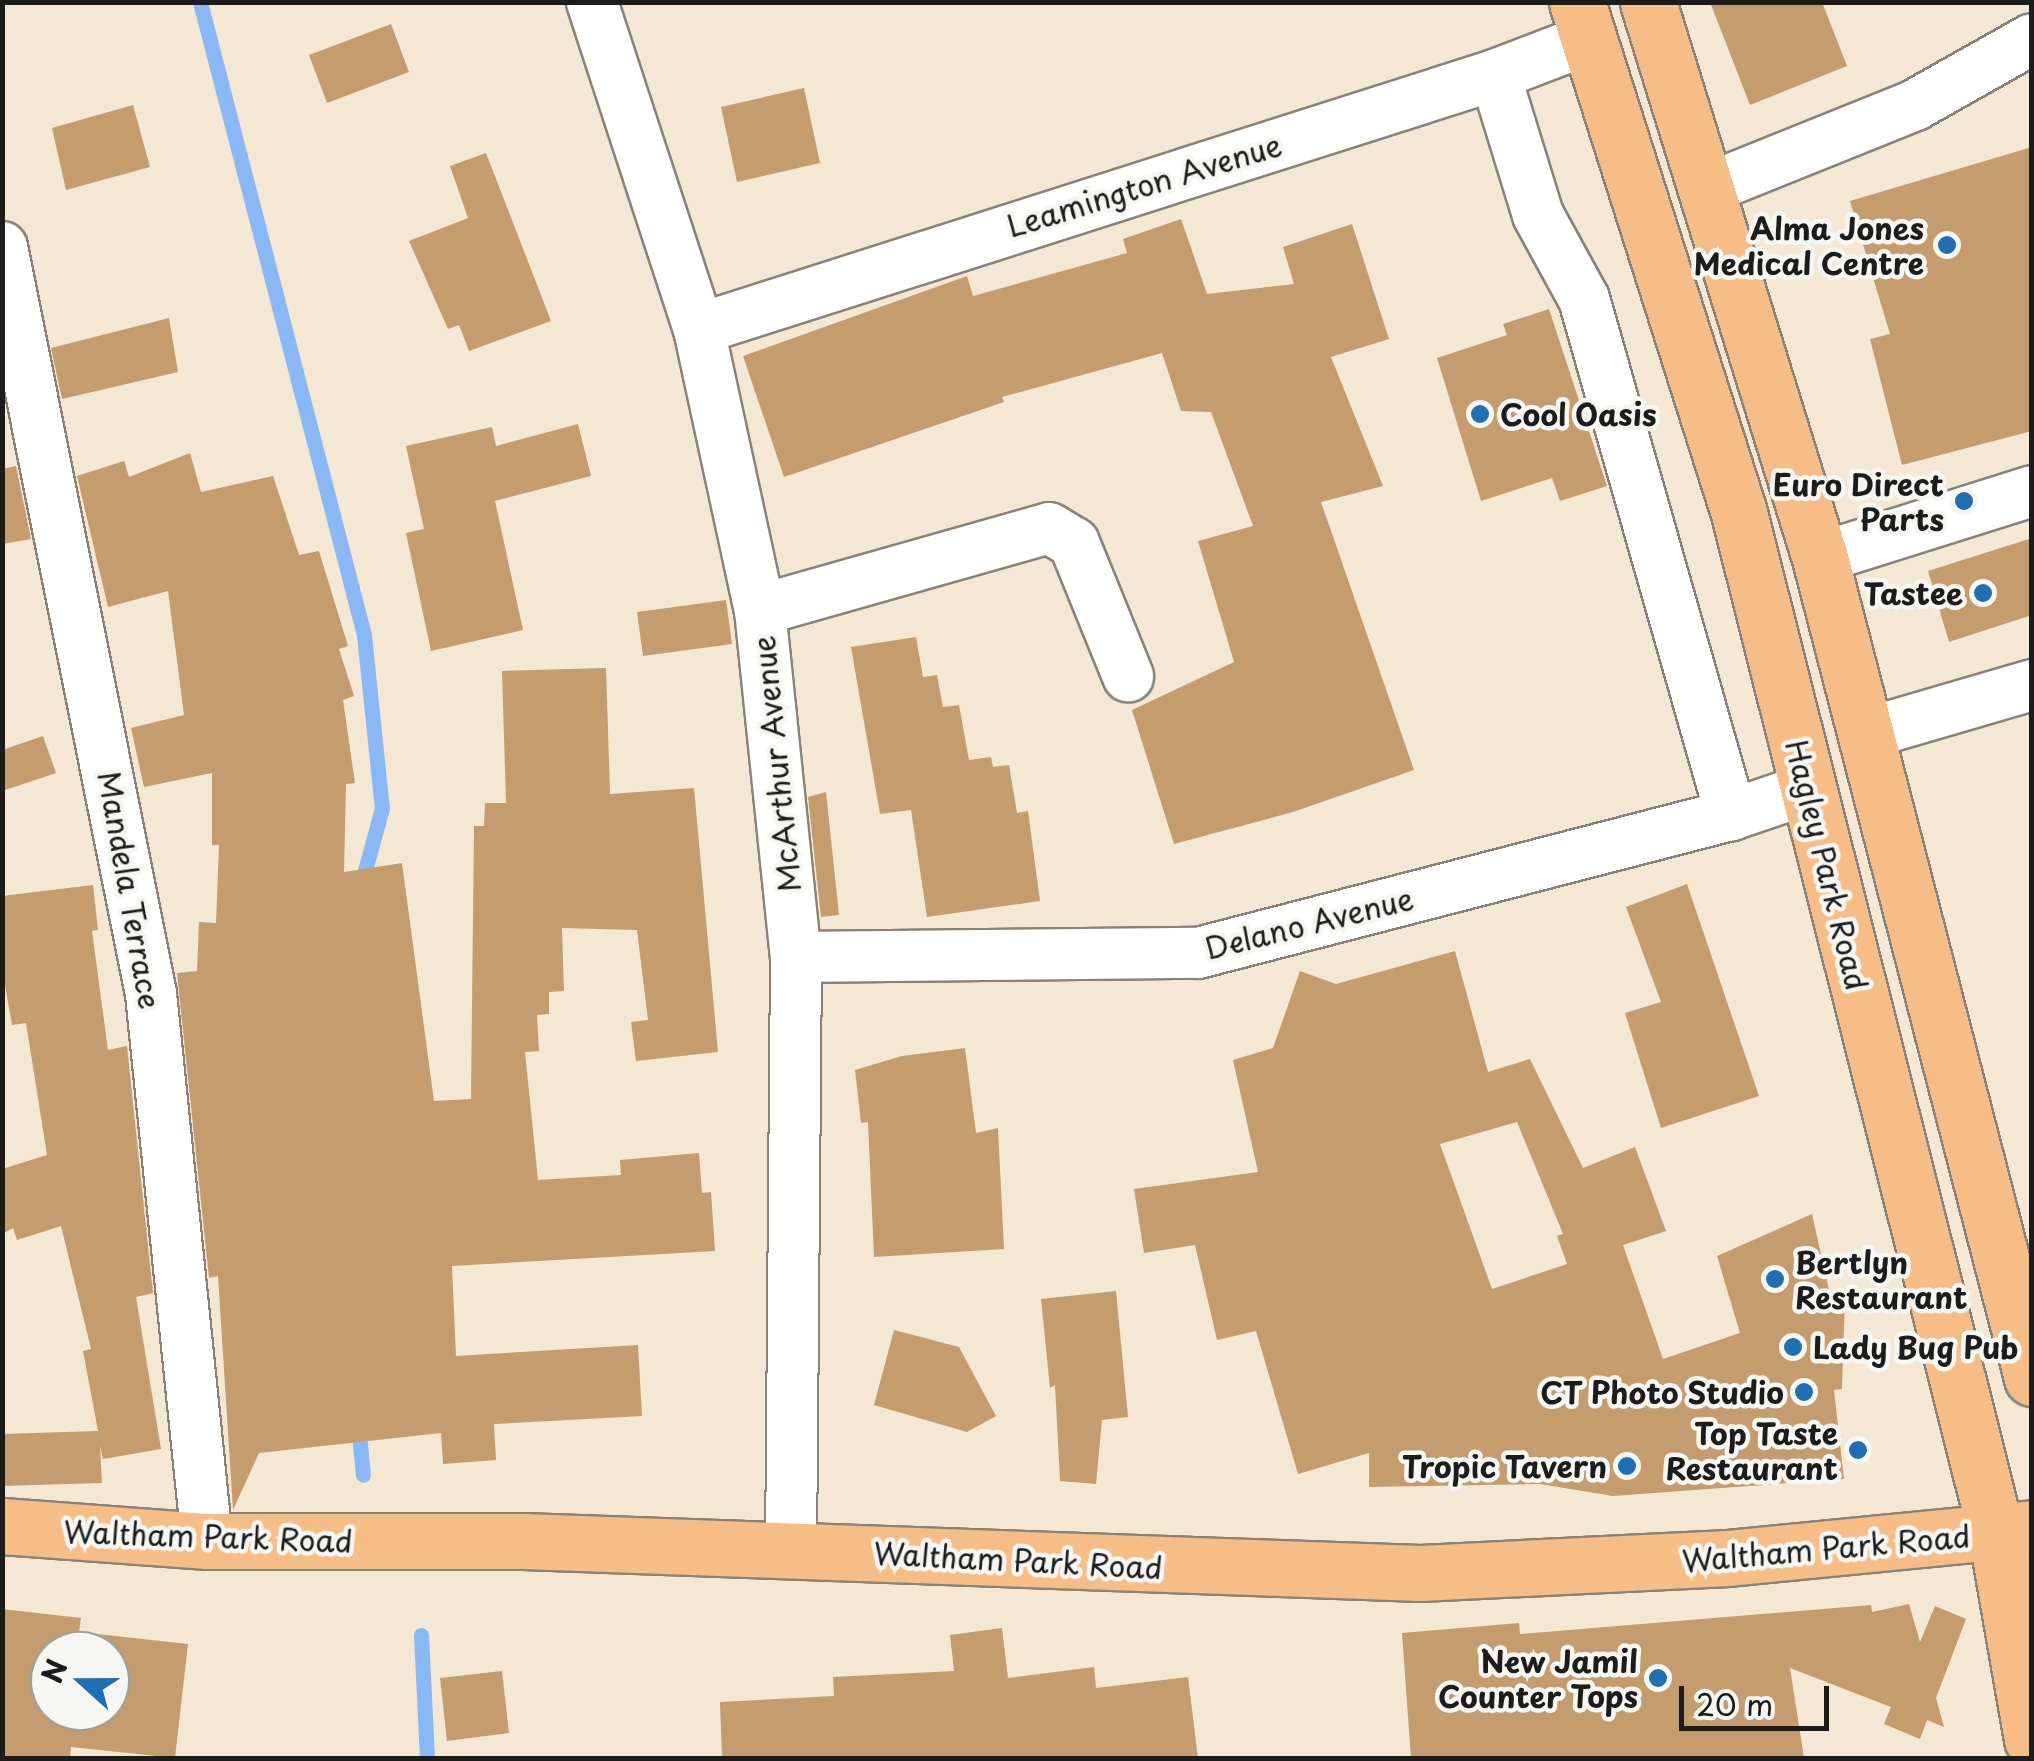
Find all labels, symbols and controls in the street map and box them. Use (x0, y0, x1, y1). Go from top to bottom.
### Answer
street label: Leamington Avenue (1004, 127, 1284, 243)
place label: Alma Jones Medical Centre (1694, 210, 1924, 280)
marker: Alma Jones Medical Centre (1934, 232, 1960, 258)
place label: Cool Oasis (1500, 396, 1659, 432)
marker: Cool Oasis (1469, 403, 1491, 425)
place label: Euro Direct Parts (1771, 466, 1944, 536)
marker: Euro Direct Parts (1953, 490, 1975, 512)
place label: Tastee (1864, 575, 1963, 611)
marker: Tastee (1972, 582, 1994, 604)
street label: McArthur Avenue (745, 634, 807, 894)
street label: Hagley Park Road (1778, 734, 1876, 996)
street label: Mandela Terrace (91, 768, 169, 1012)
street label: Delano Avenue (1202, 880, 1416, 966)
place label: Bertlyn Restaurant (1795, 1244, 1967, 1314)
marker: Bertlyn Restaurant (1764, 1268, 1786, 1290)
place label: Lady Bug Pub (1813, 1329, 2017, 1365)
marker: Lady Bug Pub (1782, 1336, 1804, 1358)
place label: CT Photo Studio (1538, 1374, 1784, 1410)
marker: CT Photo Studio (1793, 1381, 1815, 1403)
place label: Top Taste Restaurant (1666, 1415, 1838, 1486)
marker: Top Taste Restaurant (1847, 1439, 1869, 1461)
place label: Tropic Tavern (1401, 1448, 1607, 1484)
marker: Tropic Tavern (1616, 1455, 1638, 1477)
street label: Waltham Park Road (63, 1513, 353, 1559)
street label: Waltham Park Road (1680, 1517, 1972, 1579)
street label: Waltham Park Road (873, 1534, 1163, 1586)
north arrow (30, 1631, 130, 1731)
place label: New Jamil Counter Tops (1438, 1643, 1638, 1714)
text: N (29, 1653, 77, 1689)
scale bar (1684, 1666, 1834, 1728)
marker: New Jamil Counter Tops (1647, 1667, 1669, 1689)
text: 20 m (1696, 1681, 1773, 1726)

